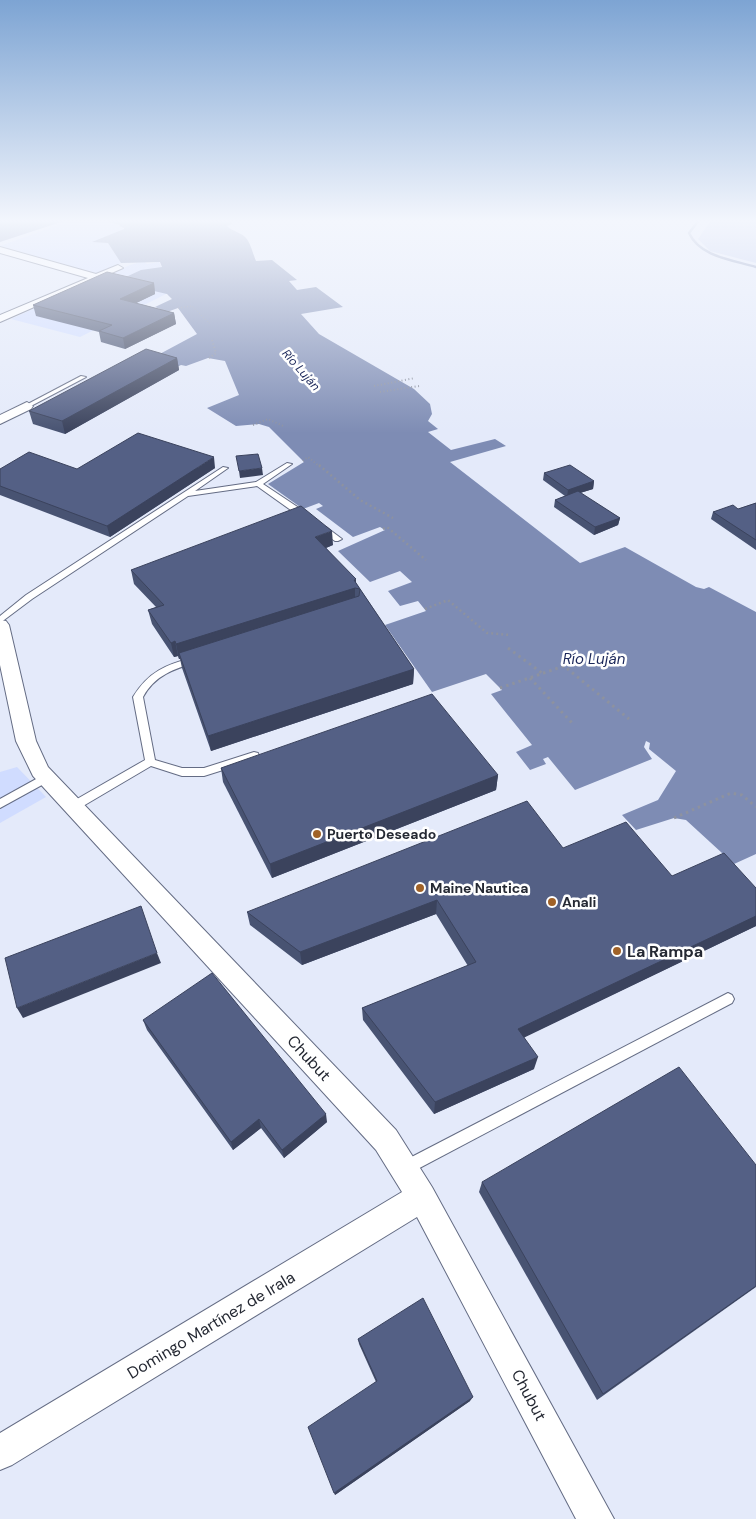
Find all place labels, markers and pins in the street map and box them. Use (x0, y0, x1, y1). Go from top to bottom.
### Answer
place label: Puerto Deseado (327, 825, 436, 843)
marker: Puerto Deseado (311, 828, 323, 840)
place label: Maine Nautica (430, 879, 528, 897)
marker: Maine Nautica (414, 882, 426, 894)
place label: Anali (562, 893, 597, 911)
marker: Anali (546, 896, 558, 908)
place label: La Rampa (627, 941, 703, 962)
marker: La Rampa (611, 945, 623, 957)

